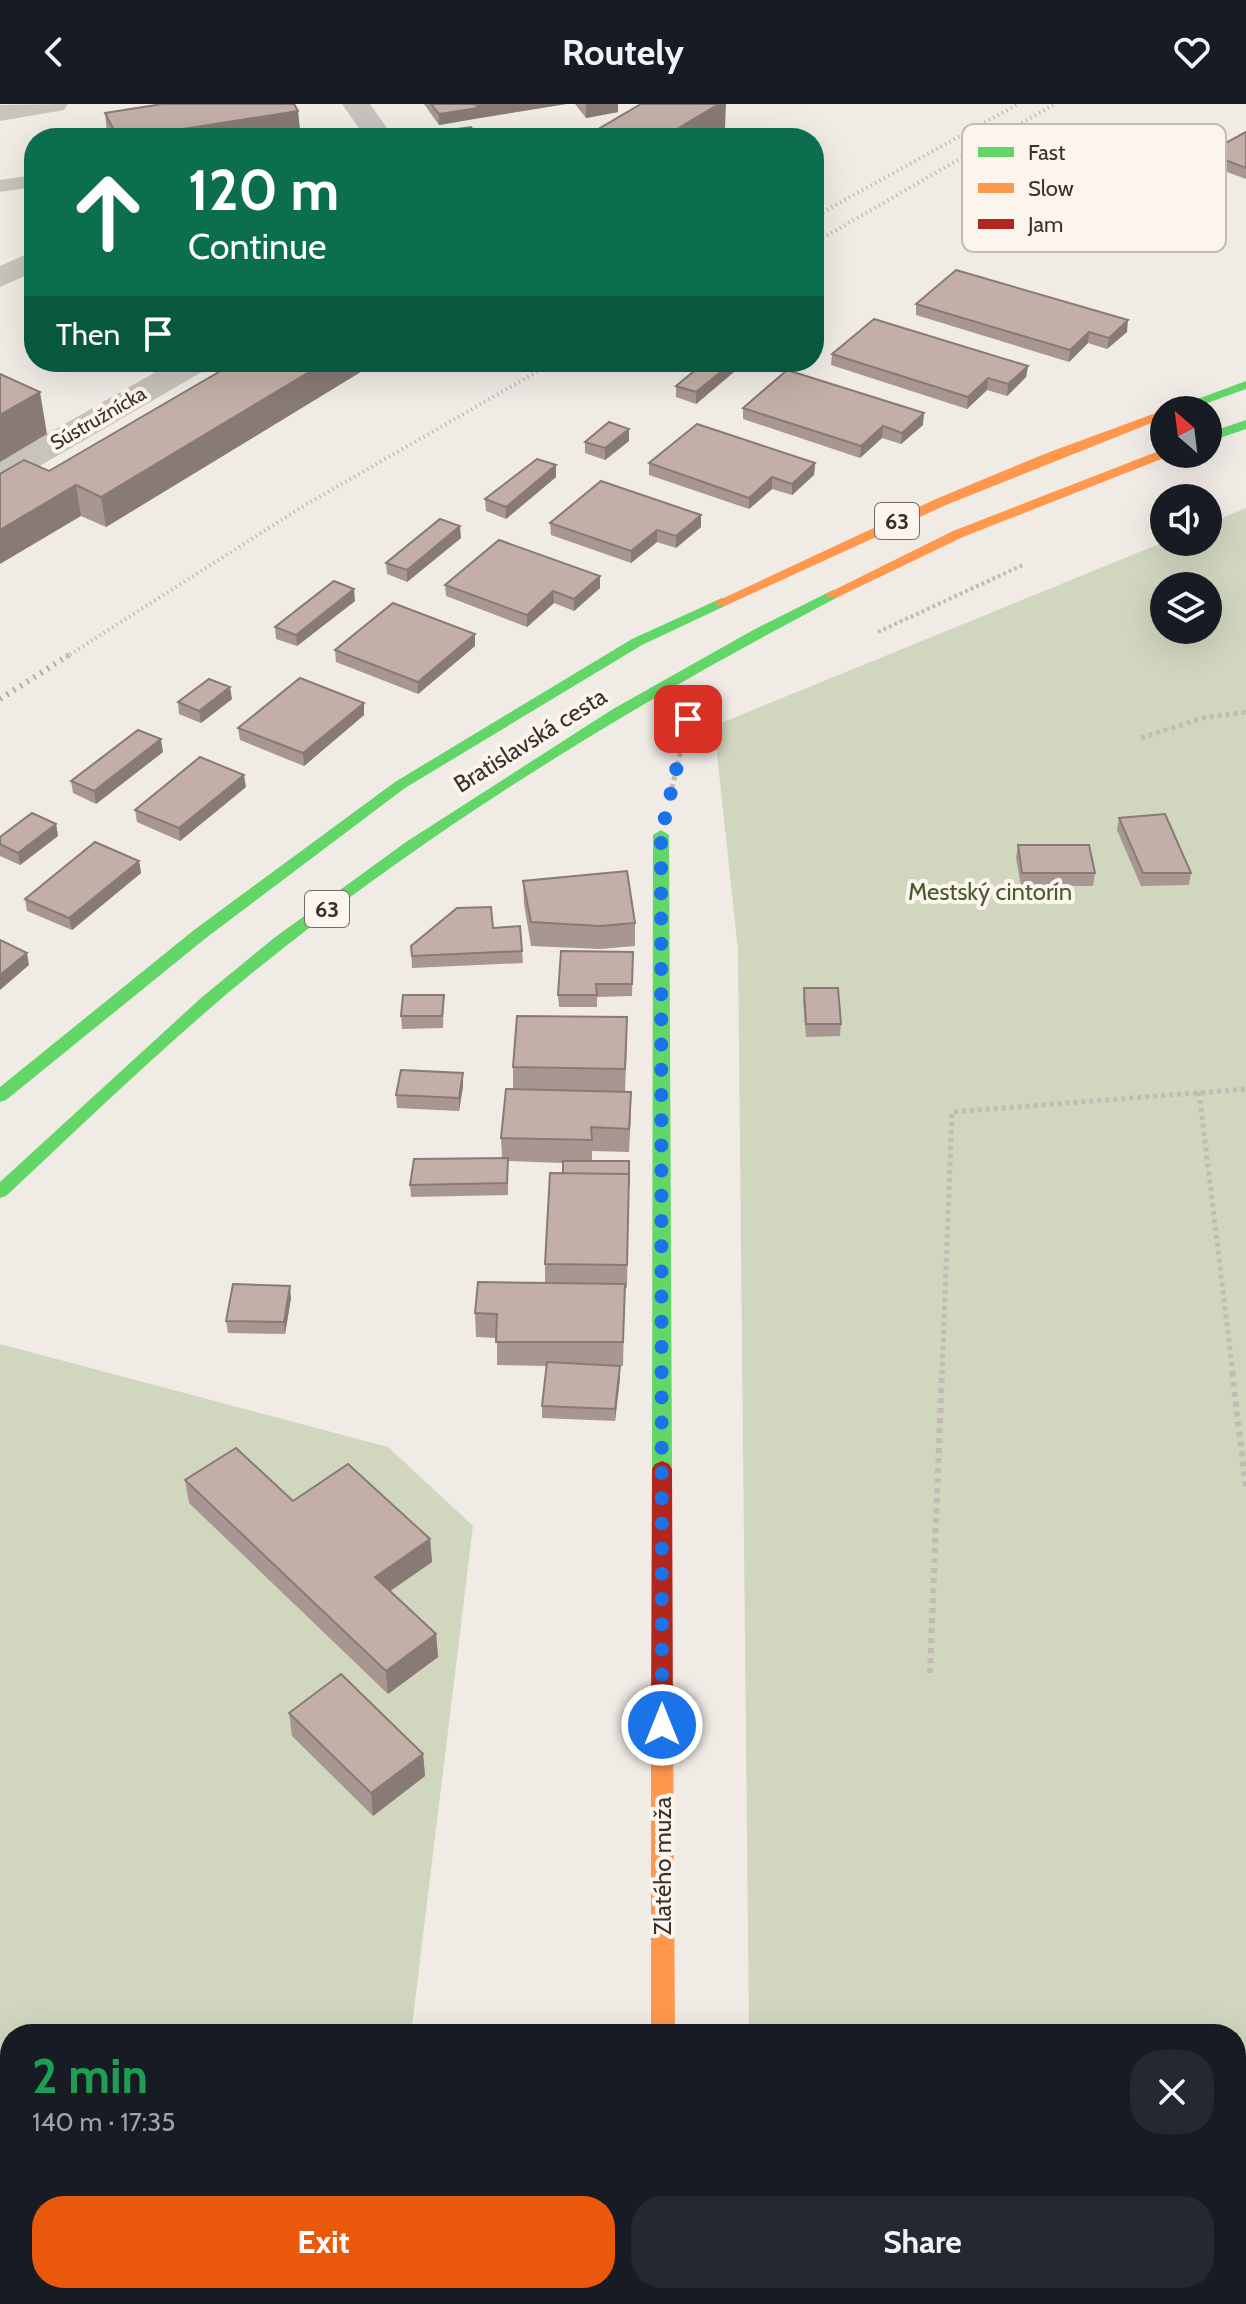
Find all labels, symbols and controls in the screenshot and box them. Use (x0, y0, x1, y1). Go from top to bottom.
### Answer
icon: back (32, 30, 76, 74)
text: Routely (562, 30, 684, 74)
icon: heart (1170, 30, 1214, 74)
legend (962, 124, 1226, 252)
text: Fast (1028, 139, 1066, 166)
text: 120 m (188, 156, 339, 224)
icon: ahead (56, 160, 160, 264)
text: Slow (1028, 175, 1074, 202)
text: Jam (1027, 211, 1063, 238)
text: Continue (188, 224, 327, 268)
icon: arrive (136, 312, 180, 356)
text: Then (56, 316, 120, 353)
street label: Sústružnícka (46, 381, 150, 455)
north arrow (1150, 396, 1222, 468)
map controls (1150, 396, 1222, 644)
button: sound (1150, 484, 1222, 556)
road number: 63 (875, 503, 919, 539)
button: layers (1150, 572, 1222, 644)
street label: Bratislavská cesta (448, 681, 612, 799)
pin (654, 685, 722, 753)
icon: arrive (666, 697, 710, 741)
park label: Mestský cintorín (908, 877, 1072, 906)
road number: 63 (305, 891, 349, 927)
position arrow (620, 1683, 704, 1767)
street label: Zlatého muža (648, 1796, 677, 1935)
text: 2 min (32, 2047, 148, 2105)
button: close (1130, 2050, 1214, 2134)
text: 140 m · 17:35 (32, 2106, 175, 2138)
button: Exit (32, 2196, 615, 2288)
button: Share (631, 2196, 1214, 2288)

